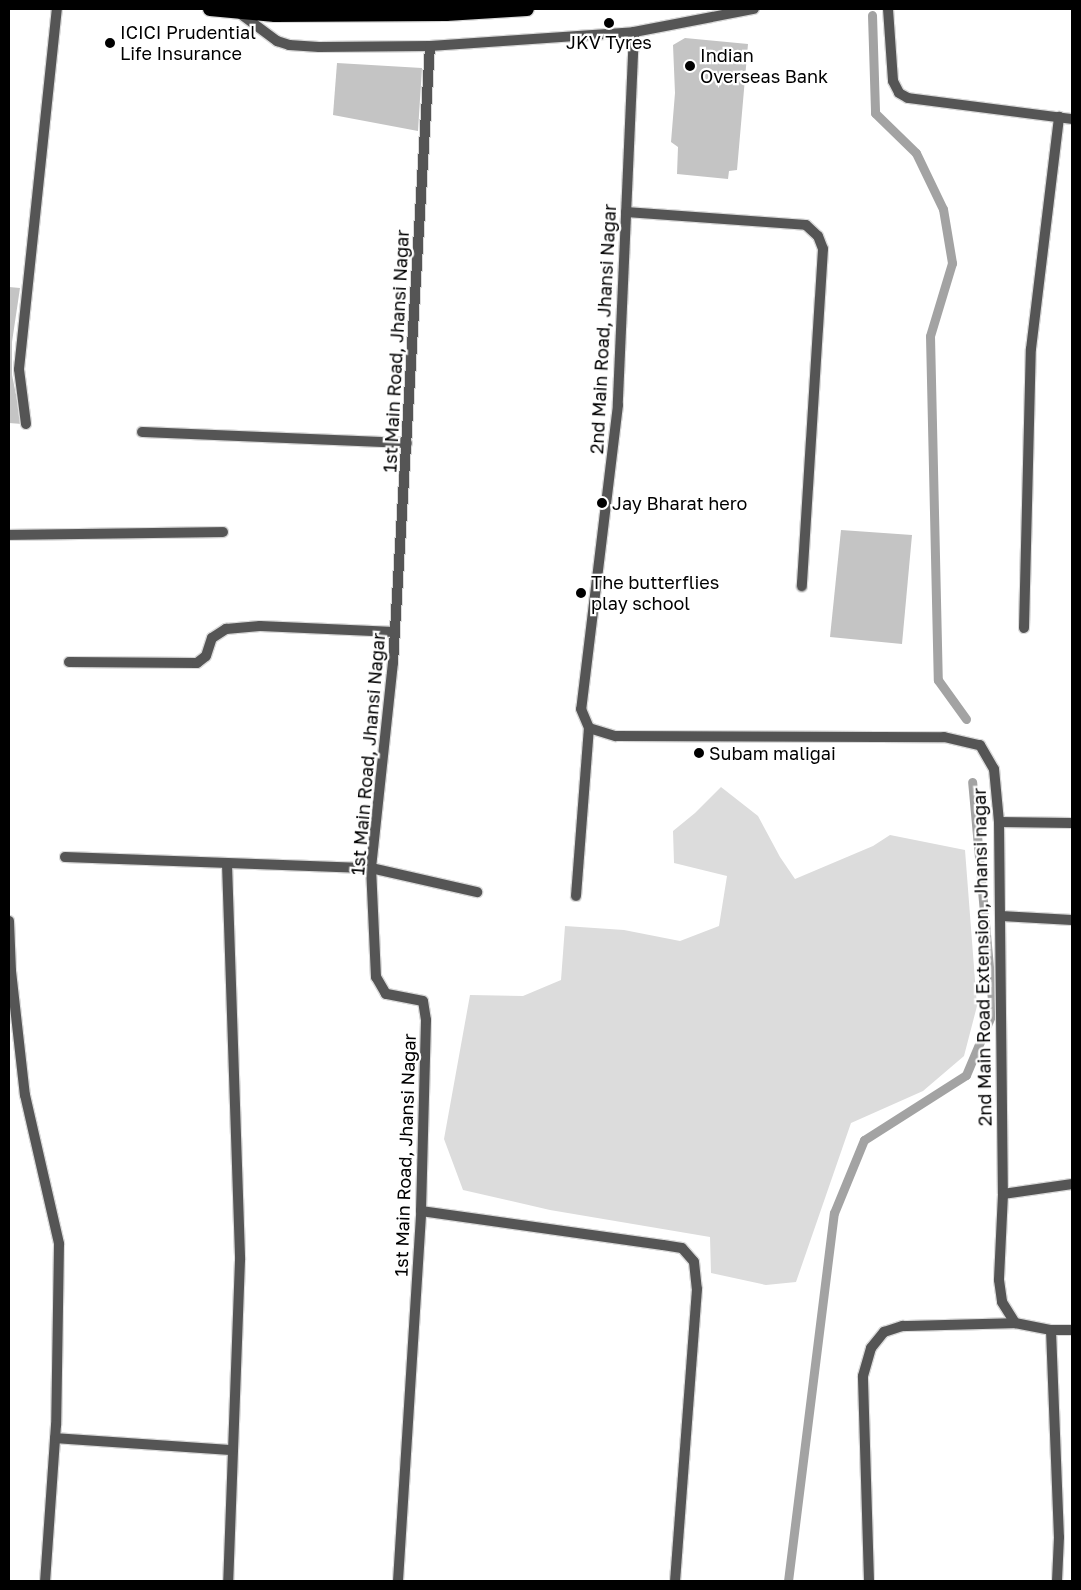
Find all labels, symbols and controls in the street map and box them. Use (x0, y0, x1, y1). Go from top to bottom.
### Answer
marker: JKV Tyres (603, 17, 615, 29)
place label: ICICI Prudential Life Insurance (120, 22, 256, 64)
place label: JKV Tyres (566, 31, 652, 53)
marker: ICICI Prudential Life Insurance (104, 37, 116, 49)
place label: Indian Overseas Bank (700, 45, 828, 88)
marker: Indian Overseas Bank (684, 60, 696, 72)
street label: 2nd Main Road, Jhansi Nagar (586, 203, 620, 455)
street label: 1st Main Road, Jhansi Nagar (379, 229, 413, 473)
place label: Jay Bharat hero (612, 492, 747, 514)
marker: Jay Bharat hero (596, 497, 608, 509)
place label: The butterflies play school (591, 572, 719, 614)
marker: The butterflies play school (575, 587, 587, 599)
street label: 1st Main Road, Jhansi Nagar (347, 632, 389, 876)
place label: Subam maligai (709, 742, 836, 764)
marker: Subam maligai (693, 747, 705, 759)
street label: 2nd Main Road Extension, Jhansi nagar (968, 788, 996, 1126)
street label: 1st Main Road, Jhansi Nagar (390, 1033, 420, 1277)

